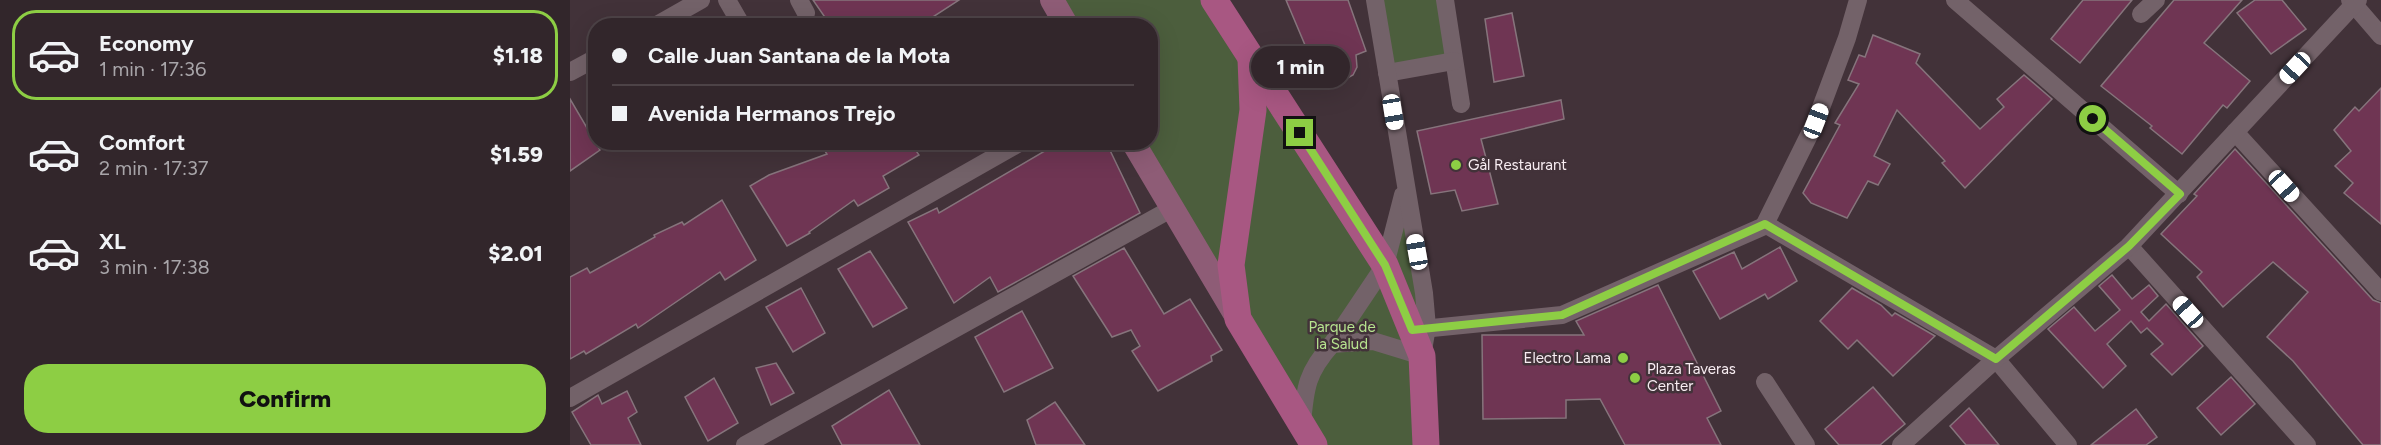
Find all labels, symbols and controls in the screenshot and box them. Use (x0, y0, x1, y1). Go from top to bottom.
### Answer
icon: car (27, 28, 81, 82)
text: Economy (99, 30, 194, 57)
text: $1.18 (493, 42, 543, 69)
text: Calle Juan Santana de la Mota (648, 42, 950, 69)
callout: 1 min (1250, 46, 1350, 88)
car (2276, 49, 2314, 87)
text: 1 min (1277, 55, 1324, 79)
text: 1 min · 17:36 (99, 57, 206, 81)
car (1381, 93, 1405, 131)
text: Avenida Hermanos Trejo (648, 100, 896, 127)
car (1801, 101, 1831, 141)
route start (2079, 105, 2106, 132)
route end (1286, 119, 1313, 146)
icon: car (27, 127, 81, 181)
text: Comfort (99, 129, 185, 156)
text: $1.59 (490, 141, 543, 168)
text: 2 min · 17:37 (99, 156, 209, 180)
place label: Gål Restaurant (1468, 156, 1567, 174)
marker: Gål Restaurant (1449, 158, 1463, 172)
car (2265, 167, 2303, 205)
icon: car (27, 226, 81, 280)
text: XL (99, 228, 126, 255)
car (1405, 233, 1429, 271)
text: $2.01 (488, 240, 543, 267)
text: 3 min · 17:38 (99, 255, 210, 279)
car (2169, 293, 2207, 331)
park label: Parque de la Salud (1308, 318, 1376, 353)
place label: Electro Lama (1524, 349, 1611, 367)
marker: Electro Lama (1616, 351, 1630, 365)
place label: Plaza Taveras Center (1647, 360, 1736, 395)
button: Confirm (24, 364, 546, 433)
marker: Plaza Taveras Center (1628, 371, 1642, 385)

